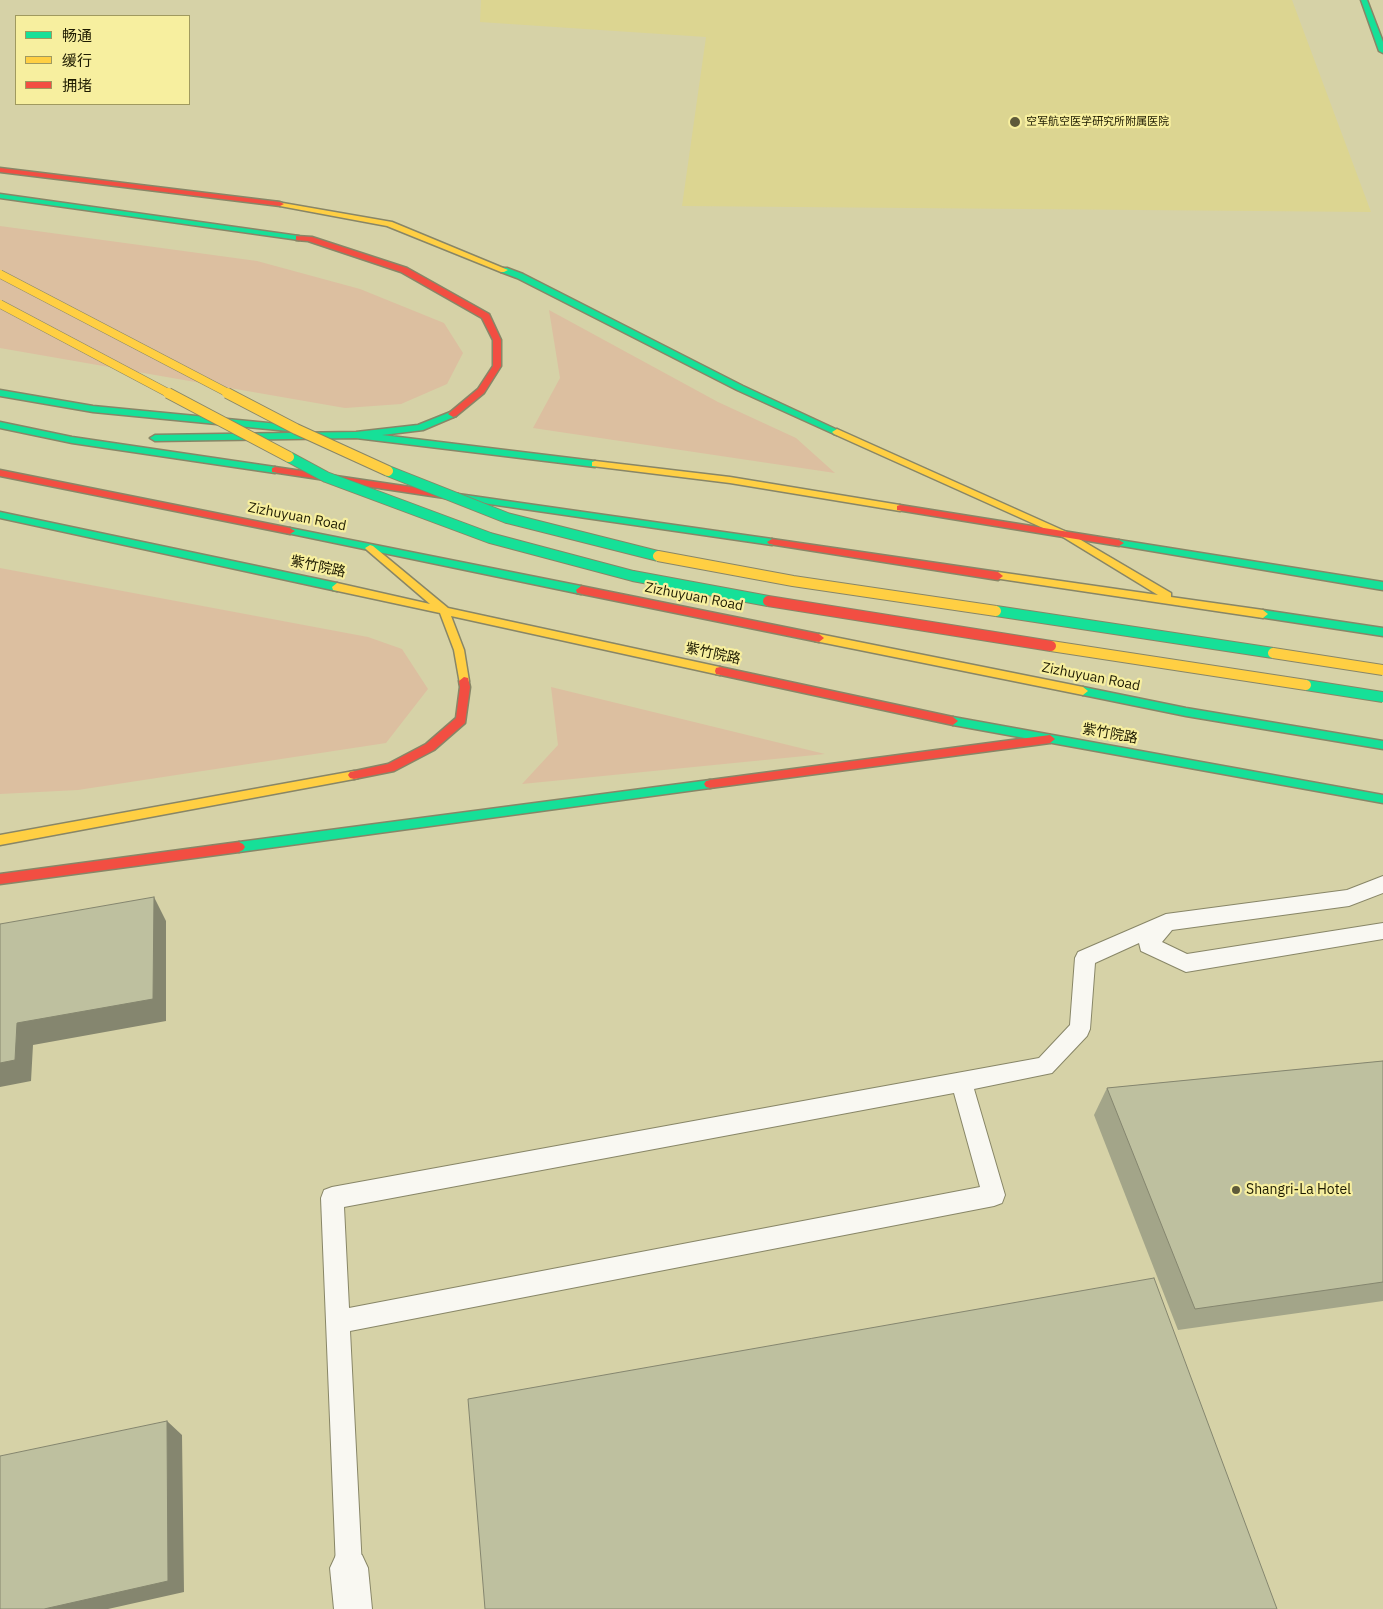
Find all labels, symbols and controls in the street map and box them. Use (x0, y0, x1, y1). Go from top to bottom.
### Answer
legend (15, 15, 190, 105)
text: 畅通 (62, 26, 92, 45)
text: 缓行 (62, 51, 92, 70)
text: 拥堵 (62, 76, 92, 95)
marker: 空军航空医学研究所附属医院 (1008, 115, 1022, 129)
place label: 空军航空医学研究所附属医院 (1026, 115, 1169, 129)
street label: Zizhuyuan Road (246, 499, 348, 535)
street label: 紫竹院路 (289, 553, 347, 581)
street label: Zizhuyuan Road (643, 579, 745, 615)
street label: 紫竹院路 (684, 640, 742, 668)
street label: Zizhuyuan Road (1040, 659, 1142, 695)
street label: 紫竹院路 (1081, 721, 1139, 747)
place label: Shangri-La Hotel (1246, 1182, 1351, 1198)
marker: Shangri-La Hotel (1230, 1184, 1242, 1196)

